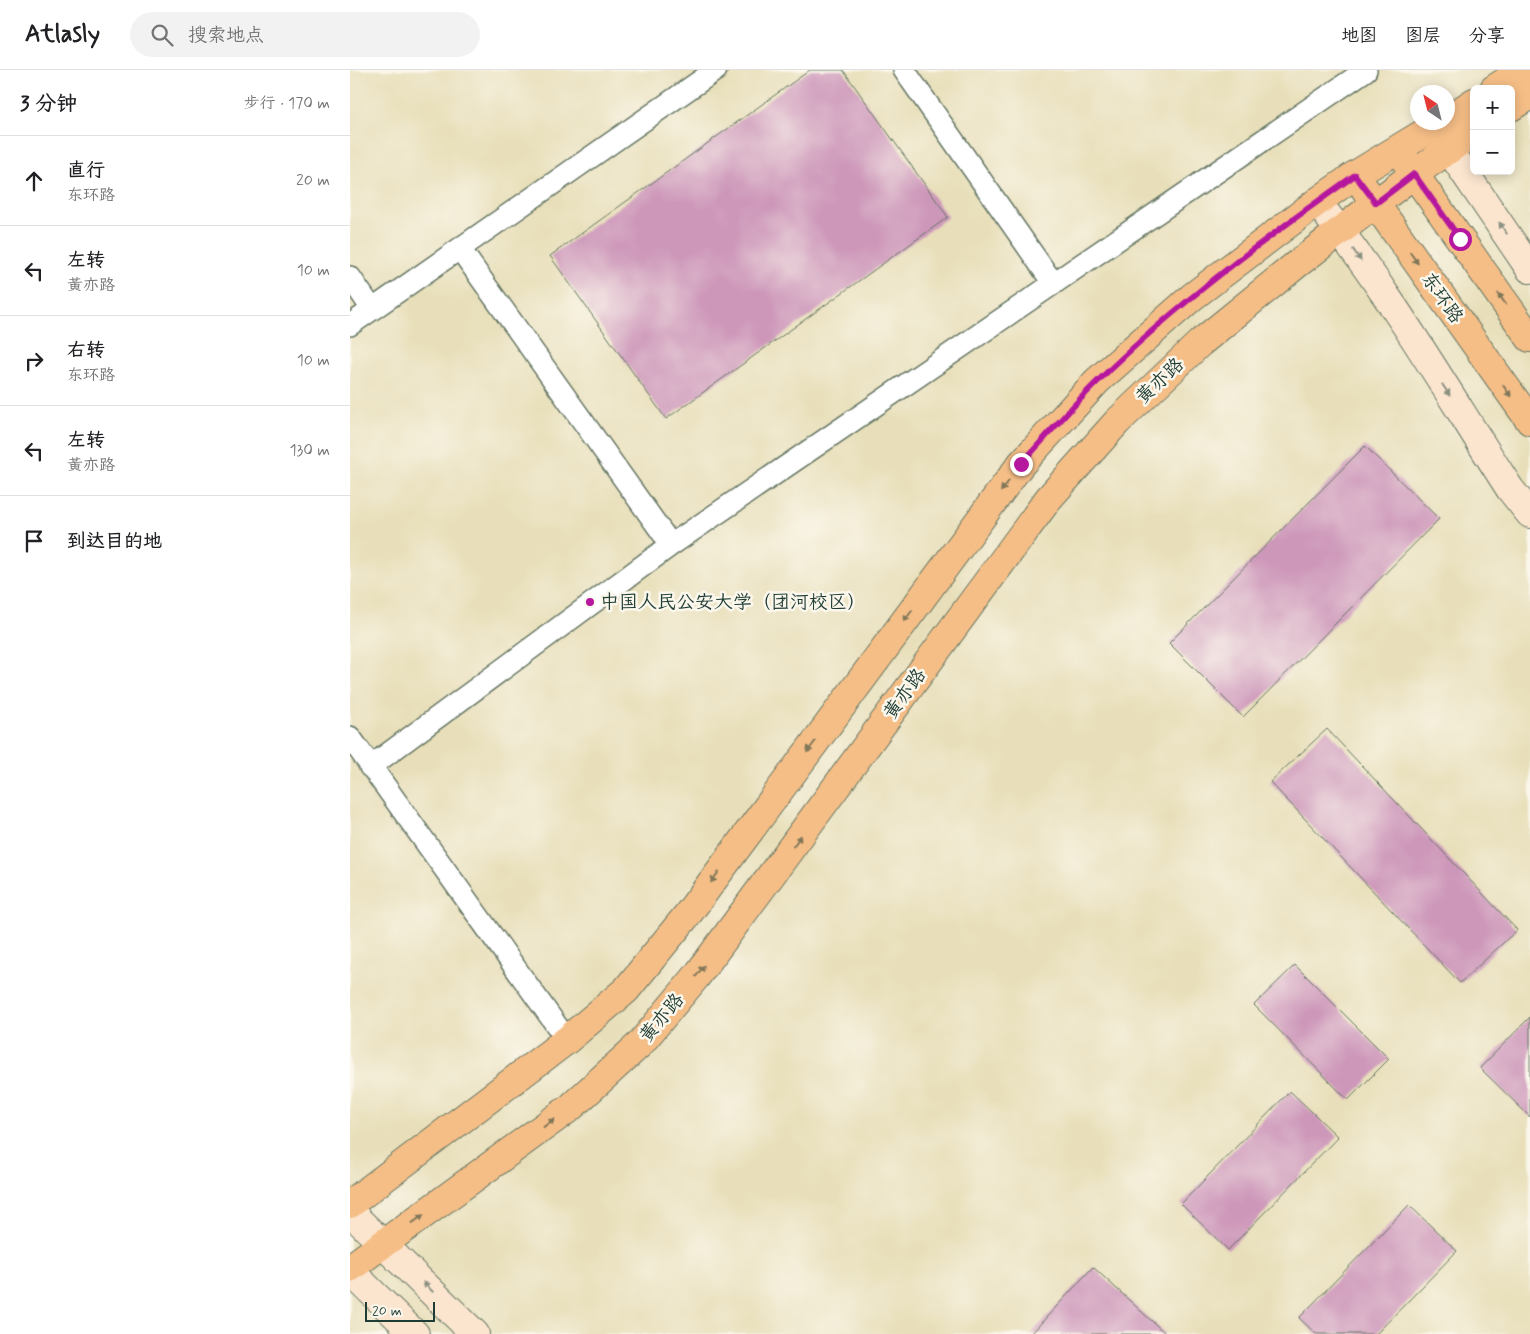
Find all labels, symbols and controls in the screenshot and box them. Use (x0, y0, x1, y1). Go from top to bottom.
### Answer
search box (130, 12, 480, 57)
text: Atlasly (25, 19, 100, 50)
icon: search (148, 21, 176, 49)
text: 搜索地点 (188, 23, 264, 48)
text: 地图 (1341, 24, 1377, 48)
text: 图层 (1405, 24, 1441, 48)
text: 分享 (1469, 24, 1505, 48)
north arrow (1410, 85, 1455, 130)
map controls (1470, 85, 1515, 175)
button: + (1470, 85, 1515, 130)
text: 3 分钟 (20, 90, 77, 118)
text: 步行 · 170 m (244, 93, 330, 114)
button: − (1470, 130, 1515, 175)
text: 直行 (67, 158, 105, 183)
icon: ahead (20, 167, 48, 195)
text: 20 m (296, 170, 330, 191)
text: 东环路 (67, 185, 115, 206)
one-way arrow (1498, 222, 1508, 235)
route start (1449, 228, 1472, 251)
text: 左转 (67, 248, 105, 273)
one-way arrow (1352, 248, 1362, 262)
one-way arrow (1409, 251, 1419, 265)
icon: left (20, 257, 48, 285)
text: 10 m (297, 260, 330, 281)
street label: 东环路 (1415, 267, 1469, 329)
text: 黄亦路 (67, 275, 115, 296)
one-way arrow (1497, 292, 1507, 305)
text: 右转 (67, 338, 105, 363)
icon: right (20, 347, 48, 375)
text: 10 m (297, 350, 330, 371)
street label: 黄亦路 (1131, 352, 1189, 410)
text: 东环路 (67, 365, 115, 386)
one-way arrow (1441, 384, 1451, 397)
one-way arrow (1502, 384, 1512, 398)
text: 左转 (67, 428, 105, 453)
icon: left (20, 437, 48, 465)
text: 130 m (289, 440, 330, 461)
route end (1010, 453, 1033, 476)
text: 黄亦路 (67, 455, 115, 476)
one-way arrow (1000, 479, 1010, 493)
icon: arrive (20, 527, 48, 555)
text: 到达目的地 (67, 529, 162, 554)
place label: 中国人民公安大学（团河校区） (600, 590, 866, 615)
marker: 中国人民公安大学（团河校区） (584, 596, 596, 608)
one-way arrow (903, 609, 913, 623)
street label: 黄亦路 (878, 664, 932, 724)
one-way arrow (806, 740, 817, 753)
one-way arrow (792, 834, 802, 848)
one-way arrow (709, 870, 720, 883)
one-way arrow (695, 964, 705, 978)
street label: 黄亦路 (634, 988, 690, 1048)
one-way arrow (542, 1118, 556, 1128)
one-way arrow (411, 1214, 425, 1224)
one-way arrow (422, 1282, 434, 1294)
scale bar (365, 1299, 435, 1322)
text: 20 m (372, 1302, 402, 1320)

